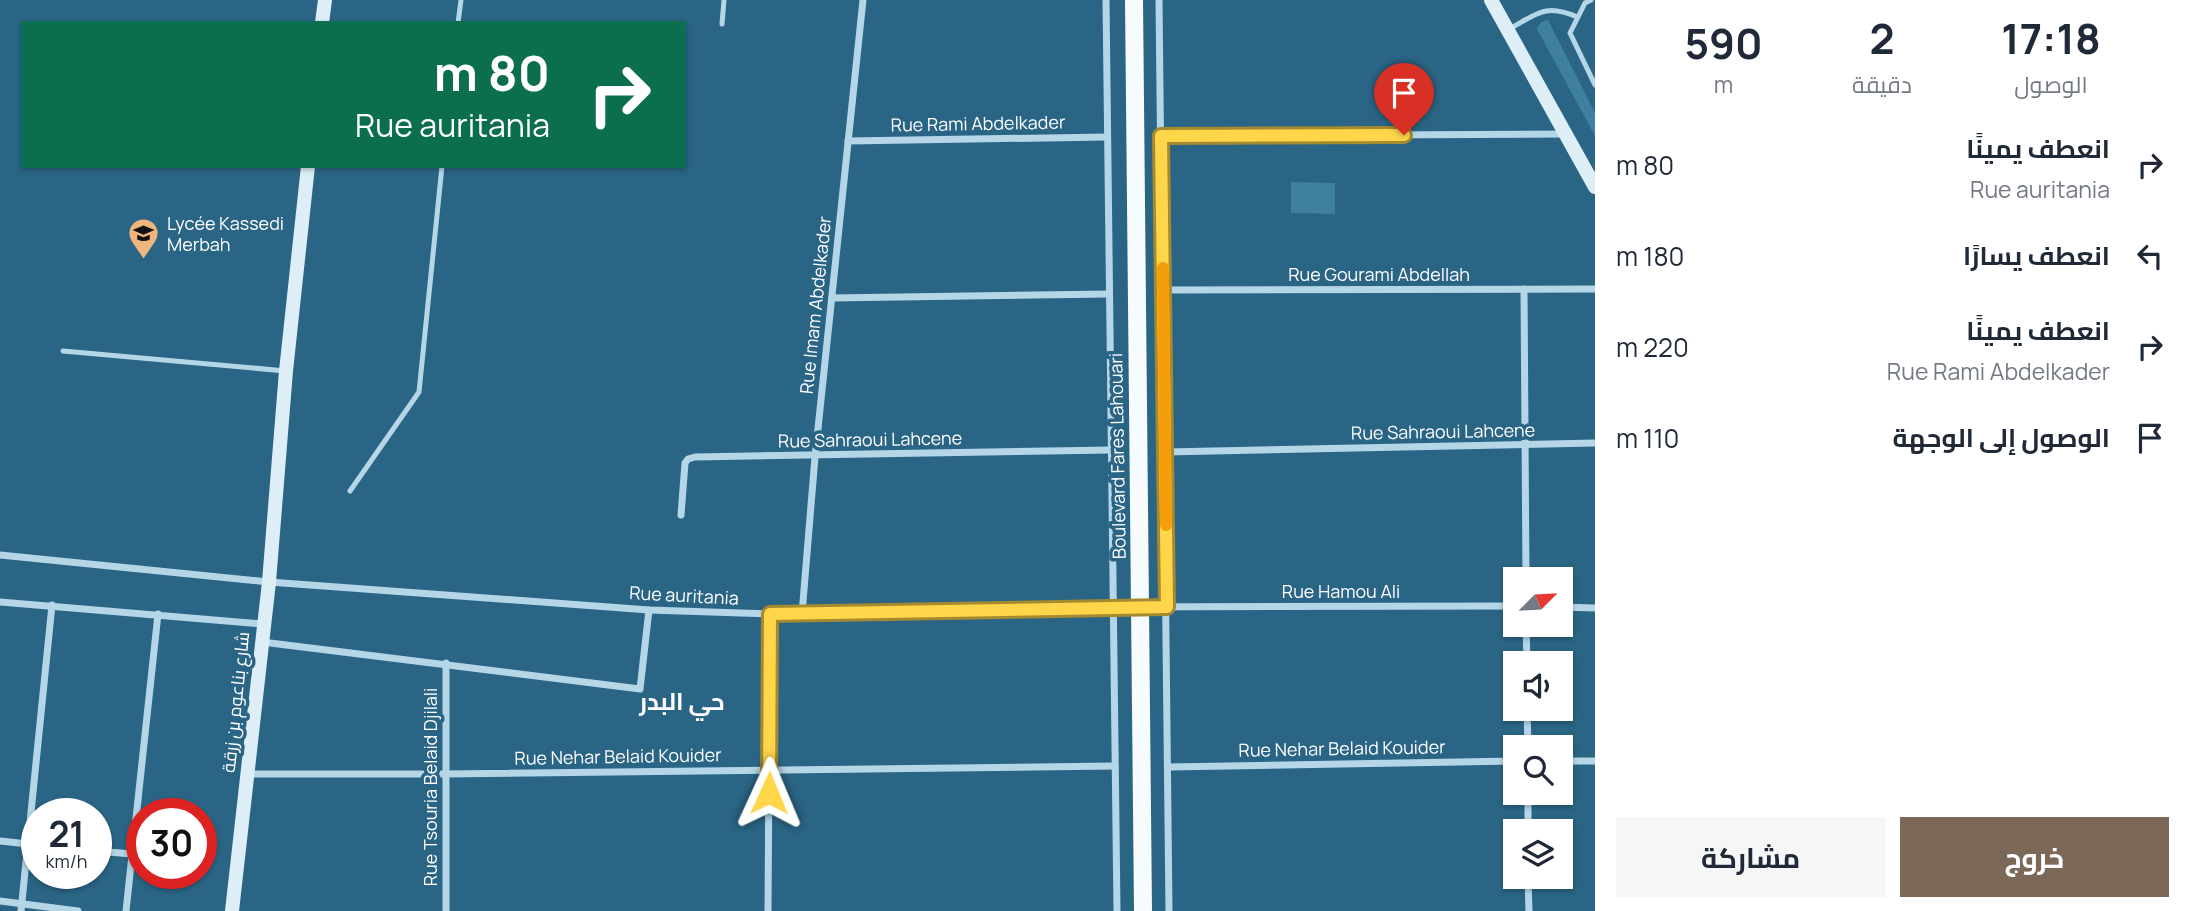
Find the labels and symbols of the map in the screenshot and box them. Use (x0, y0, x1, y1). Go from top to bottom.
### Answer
pin (1374, 63, 1434, 135)
street label: Rue Rami Abdelkader (890, 109, 1066, 137)
place label: Lycée Kassedi Merbah (167, 211, 284, 256)
street label: Rue Imam Abdelkader (794, 214, 836, 395)
school or university icon: Lycée Kassedi Merbah (127, 216, 161, 260)
street label: Rue Gourami Abdellah (1288, 262, 1470, 286)
street label: Boulevard Fares Lahouari (1103, 353, 1131, 559)
street label: Rue Sahraoui Lahcene (1351, 417, 1535, 445)
street label: Rue Sahraoui Lahcene (778, 425, 962, 453)
north arrow (1503, 567, 1573, 637)
street label: Rue Hamou Ali (1282, 579, 1400, 603)
street label: Rue auritania (629, 580, 739, 610)
street label: شارع بناعوم بن زرقة (216, 630, 255, 774)
district label: حي البدر (638, 684, 725, 721)
street label: Rue Tsouria Belaid Djilali (418, 688, 442, 886)
street label: Rue Nehar Belaid Kouider (1238, 734, 1446, 762)
street label: Rue Nehar Belaid Kouider (514, 742, 722, 770)
position arrow (732, 756, 806, 830)
speed limit sign: 30 (126, 798, 217, 889)

